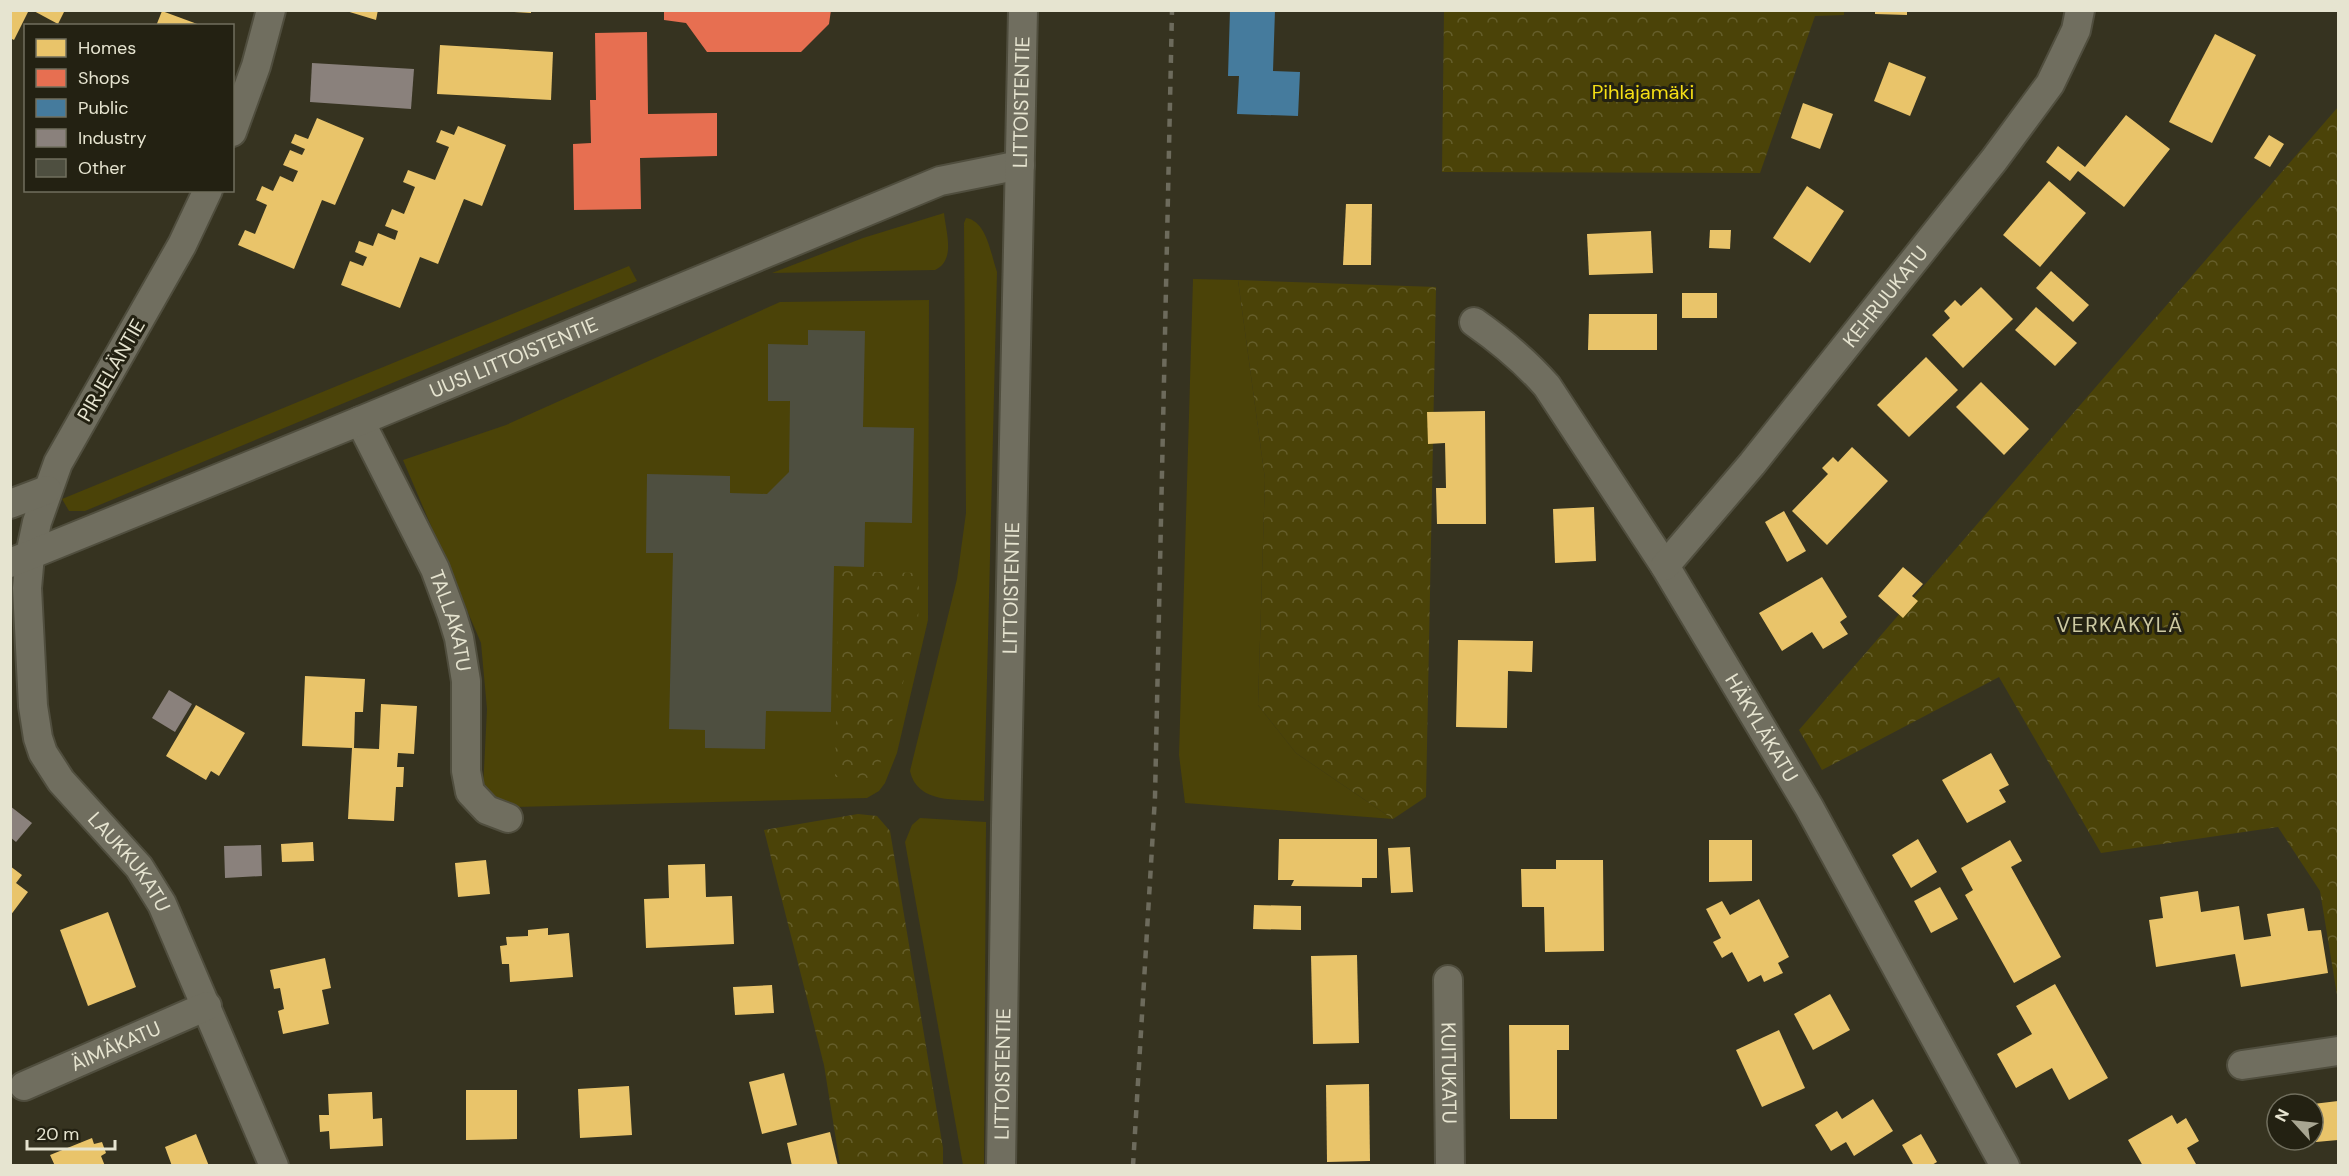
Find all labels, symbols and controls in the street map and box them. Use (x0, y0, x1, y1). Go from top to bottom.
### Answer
legend (24, 24, 234, 192)
text: Homes (78, 36, 136, 60)
street label: LITTOISTENTIE (1007, 36, 1035, 168)
text: Shops (78, 66, 130, 90)
park label: Pihlajamäki (1592, 79, 1694, 105)
text: Public (78, 96, 129, 120)
text: Industry (78, 126, 147, 150)
text: Other (78, 156, 127, 180)
street label: KEHRUUKATU (1837, 241, 1934, 353)
street label: UUSI LITTOISTENTIE (426, 311, 602, 404)
street label: PIRJELÄNTIE (71, 314, 151, 426)
street label: LITTOISTENTIE (997, 522, 1025, 654)
street label: TALLAKATU (423, 566, 477, 673)
district label: VERKAKYLÄ (2056, 611, 2184, 639)
street label: HÄKYLÄKATU (1719, 669, 1804, 787)
street label: LAUKKUKATU (82, 806, 177, 915)
street label: LITTOISTENTIE (988, 1008, 1016, 1140)
street label: ÄIMÄKATU (67, 1015, 165, 1077)
street label: KUITUKATU (1435, 1022, 1463, 1124)
north arrow (2265, 1092, 2325, 1152)
text: N (2270, 1105, 2294, 1125)
scale bar (27, 1113, 116, 1151)
text: 20 m (36, 1122, 79, 1146)

